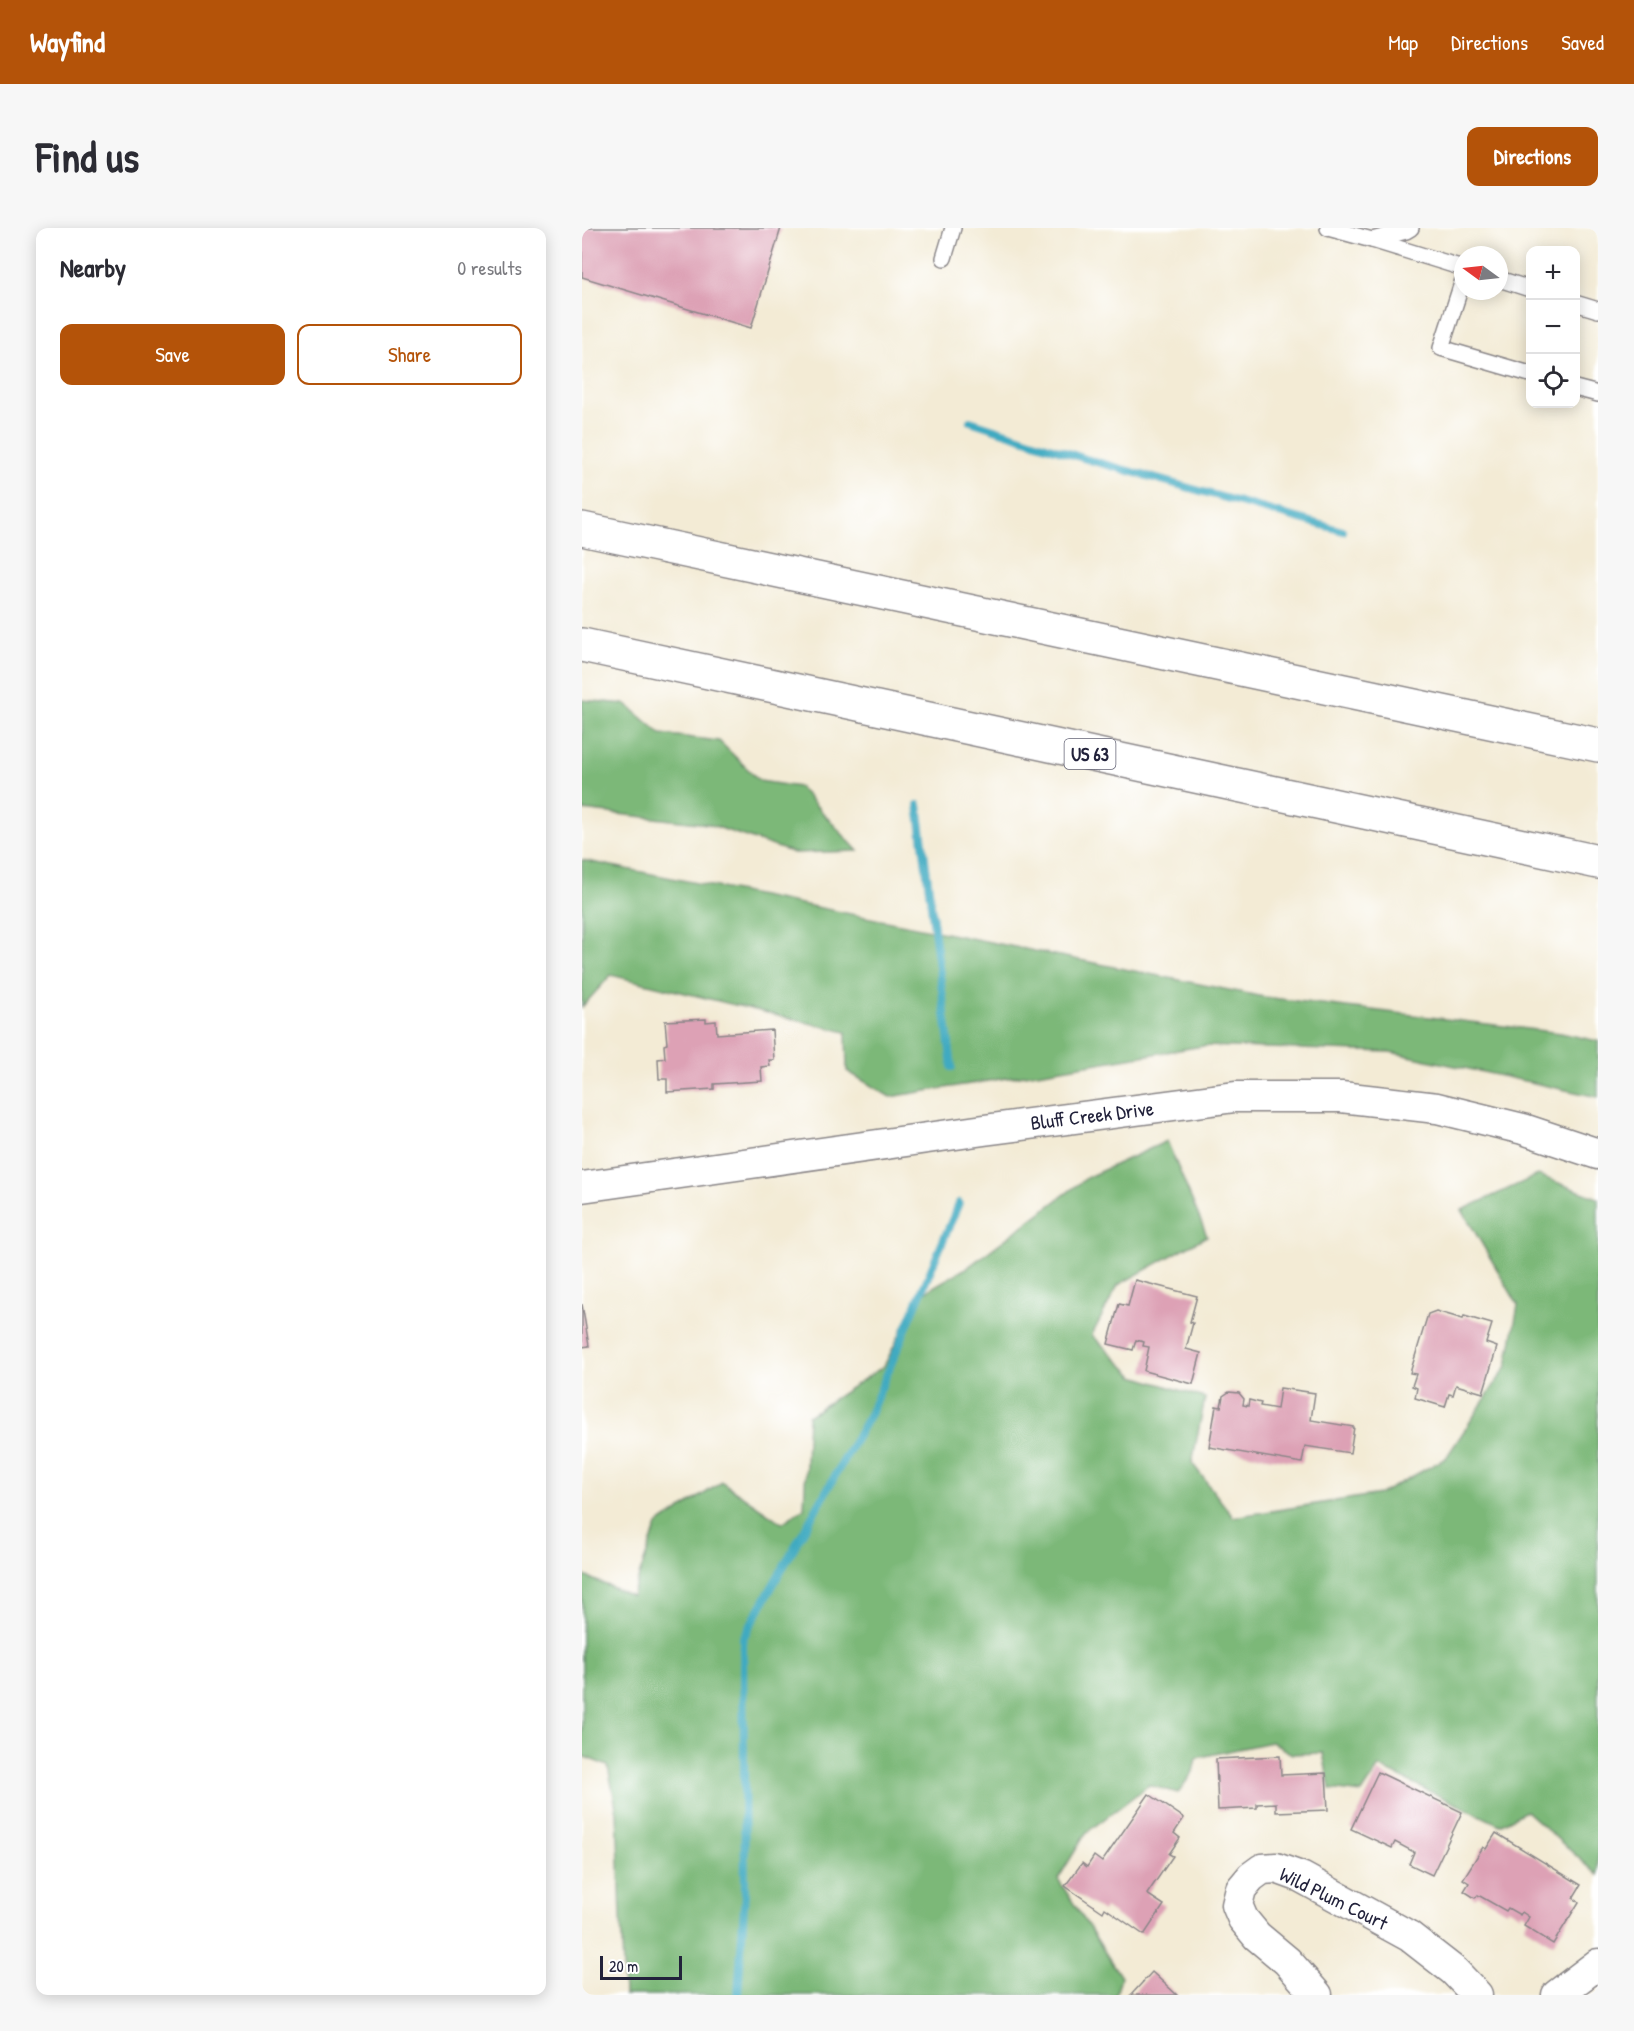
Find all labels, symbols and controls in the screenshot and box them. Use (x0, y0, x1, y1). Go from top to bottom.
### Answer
text: Wayfind (30, 23, 105, 61)
text: Map (1388, 28, 1418, 57)
text: Directions (1451, 28, 1528, 57)
text: Saved (1561, 28, 1604, 57)
button: Directions (1467, 127, 1598, 186)
text: Find us (36, 128, 139, 185)
north arrow (1454, 246, 1508, 300)
map controls (1526, 246, 1580, 408)
button: + (1526, 246, 1580, 300)
text: Nearby (60, 250, 126, 285)
text: 0 results (457, 254, 522, 281)
button: − (1526, 300, 1580, 354)
button: Save (60, 324, 285, 385)
button: Share (297, 324, 522, 385)
button: locate (1526, 354, 1580, 408)
road number: US 63 (1064, 739, 1116, 769)
street label: Bluff Creek Drive (1029, 1094, 1155, 1136)
street label: Wild Plum Court (1275, 1860, 1394, 1936)
scale bar (600, 1953, 682, 1980)
text: 20 m (609, 1955, 638, 1977)

